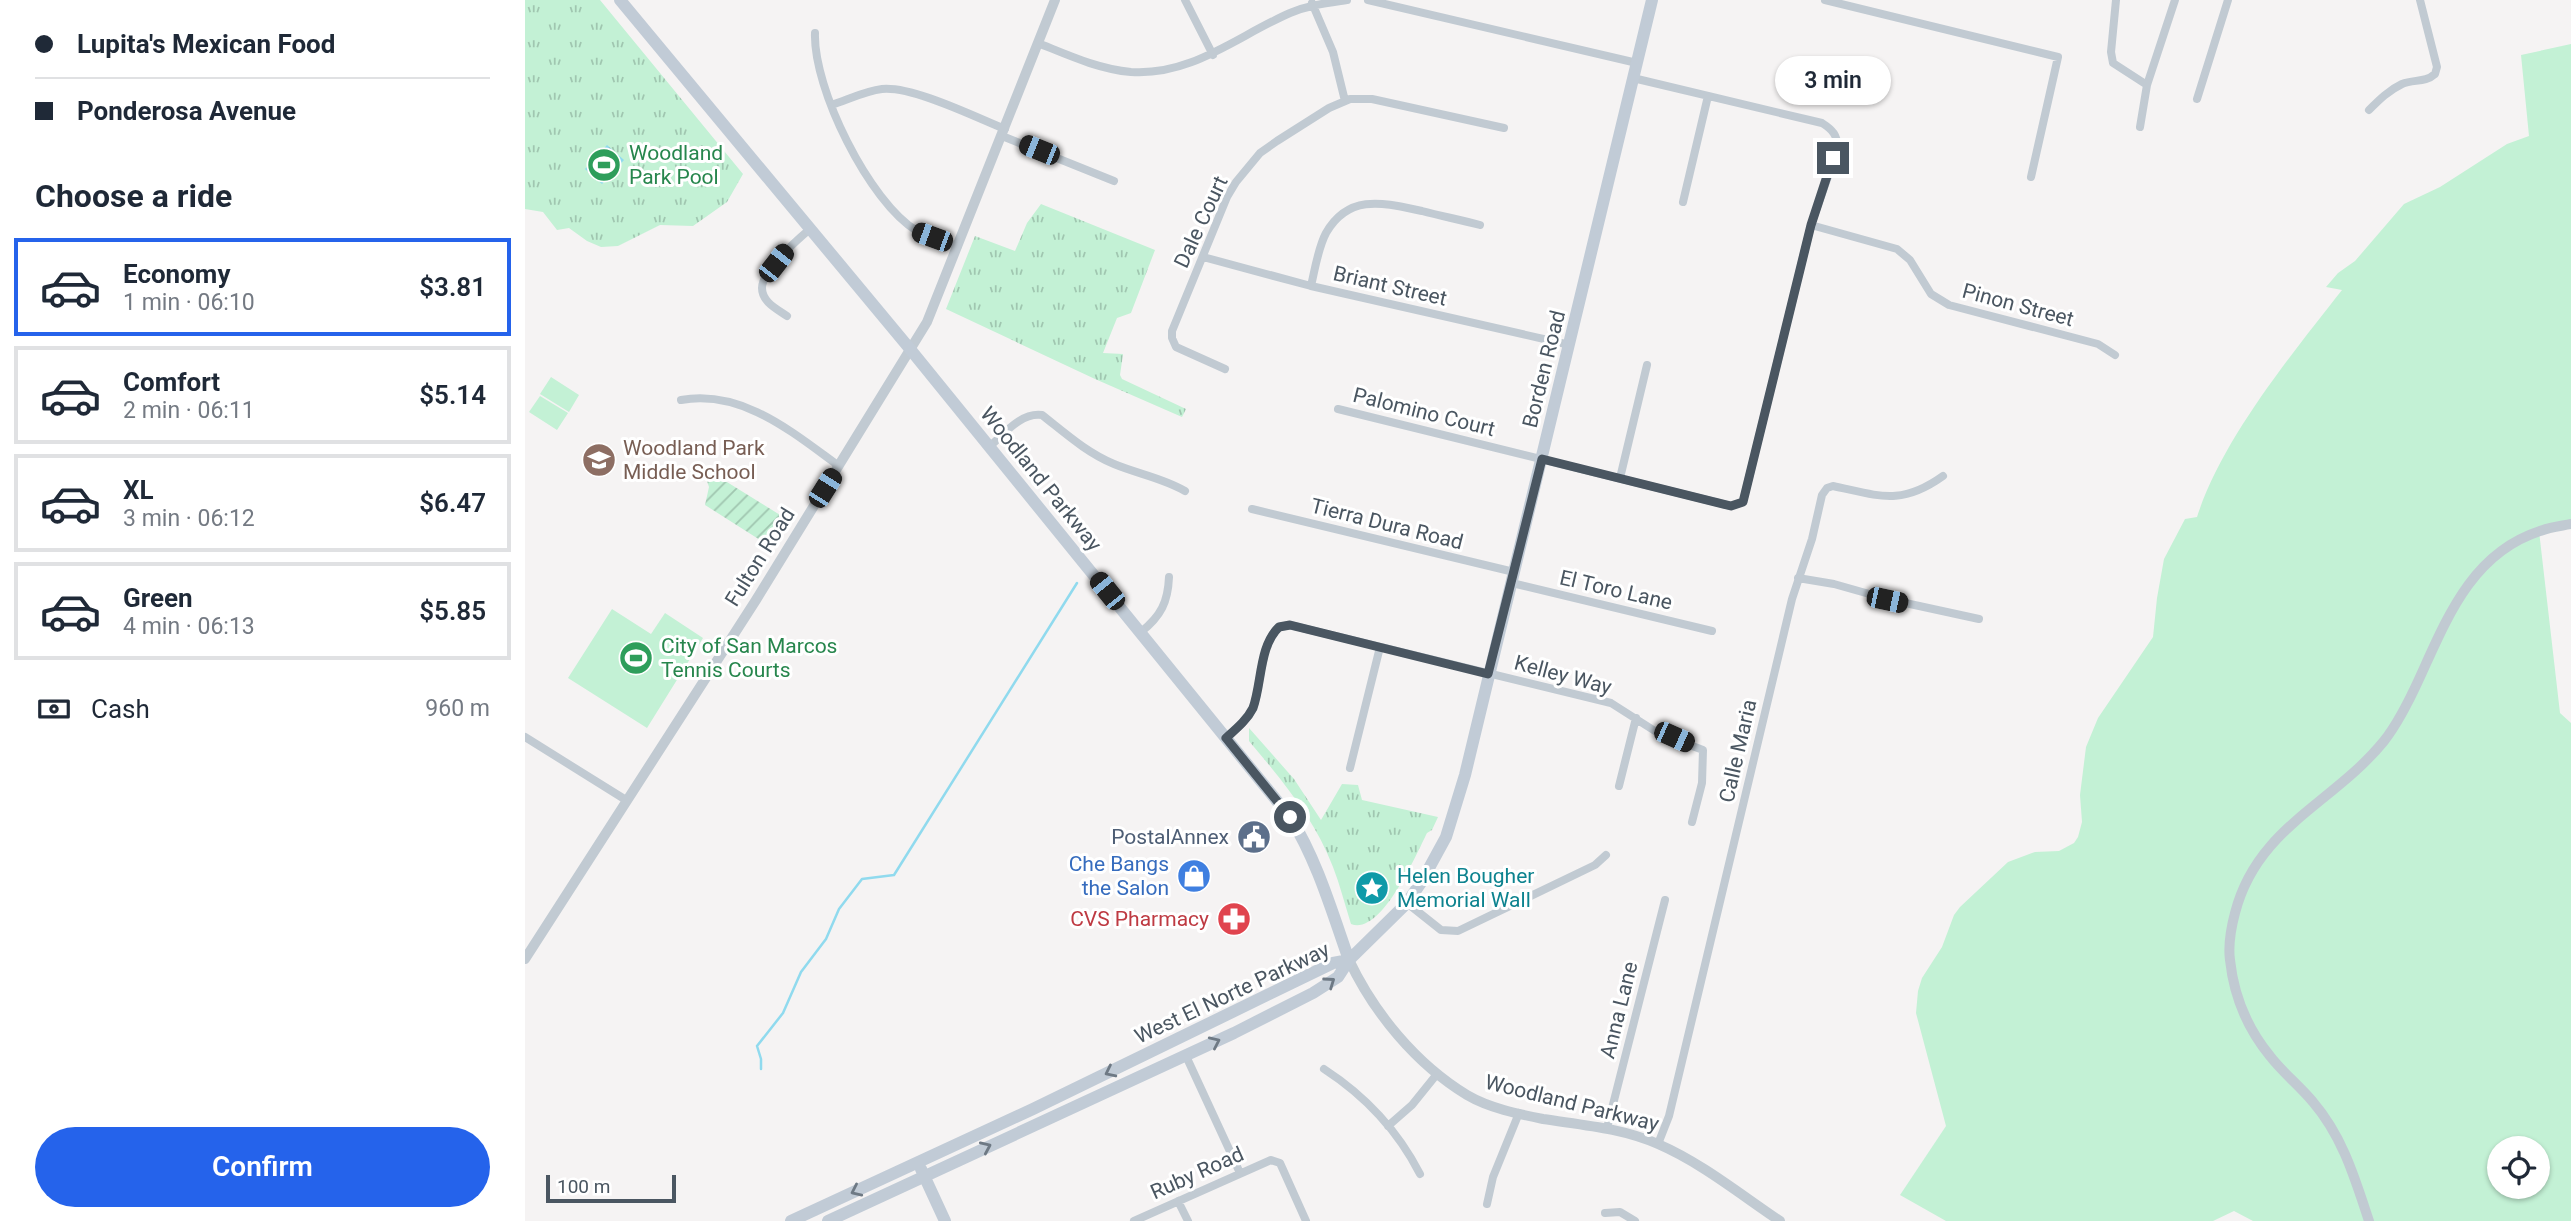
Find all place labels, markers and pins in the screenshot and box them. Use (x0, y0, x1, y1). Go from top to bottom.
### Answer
place label: Woodland Park Pool (629, 141, 723, 189)
sports icon: Woodland Park Pool (585, 146, 623, 184)
place label: Woodland Park Middle School (623, 436, 765, 484)
school or university icon: Woodland Park Middle School (580, 441, 618, 479)
place label: City of San Marcos Tennis Courts (661, 634, 837, 682)
sports icon: City of San Marcos Tennis Courts (617, 639, 655, 677)
public building icon: PostalAnnex (1235, 818, 1273, 856)
place label: PostalAnnex (1111, 825, 1229, 849)
place label: Che Bangs the Salon (1069, 852, 1169, 900)
shop icon: Che Bangs the Salon (1175, 857, 1213, 895)
place label: Helen Bougher Memorial Wall (1397, 864, 1534, 912)
place icon: Helen Bougher Memorial Wall (1353, 869, 1391, 907)
pharmacy icon: CVS Pharmacy (1215, 900, 1253, 938)
place label: CVS Pharmacy (1070, 907, 1209, 931)

